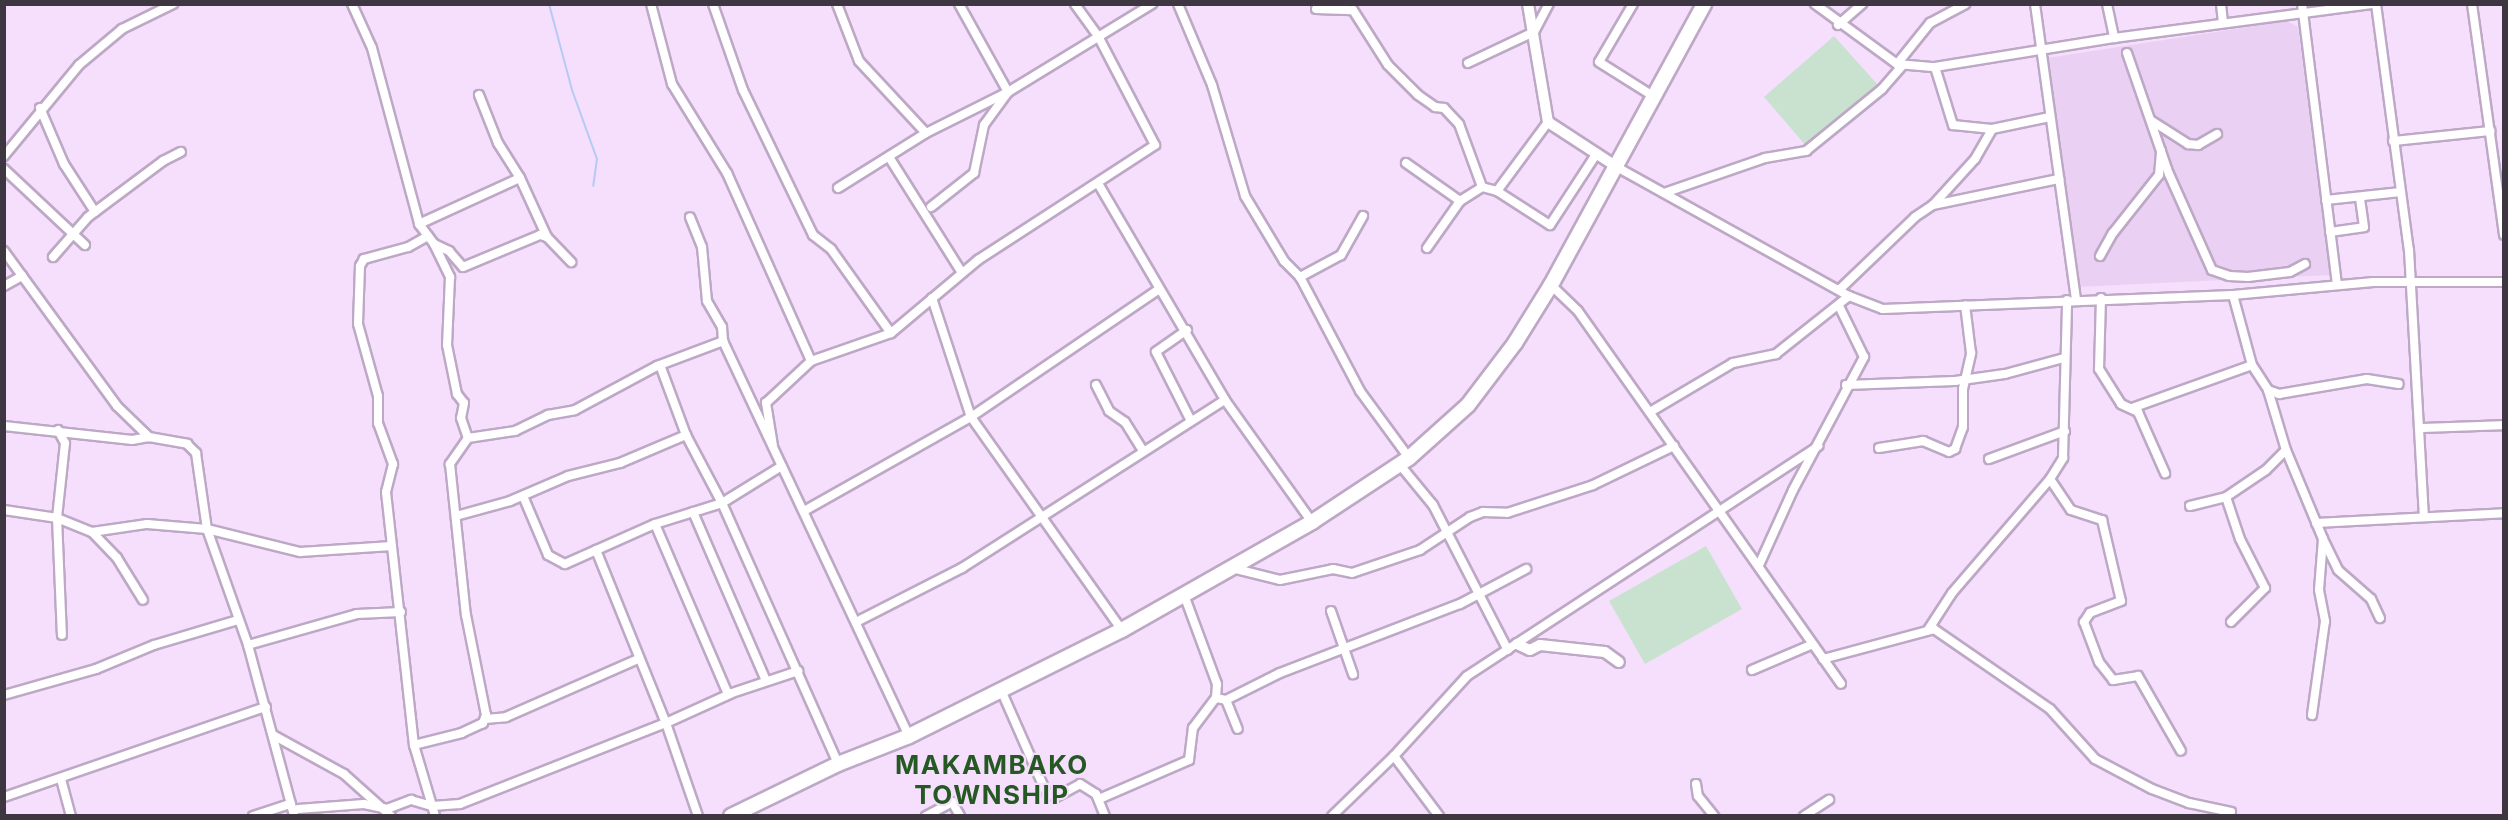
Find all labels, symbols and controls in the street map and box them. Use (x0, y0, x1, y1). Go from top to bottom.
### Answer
district label: MAKAMBAKO TOWNSHIP (895, 749, 1089, 810)

